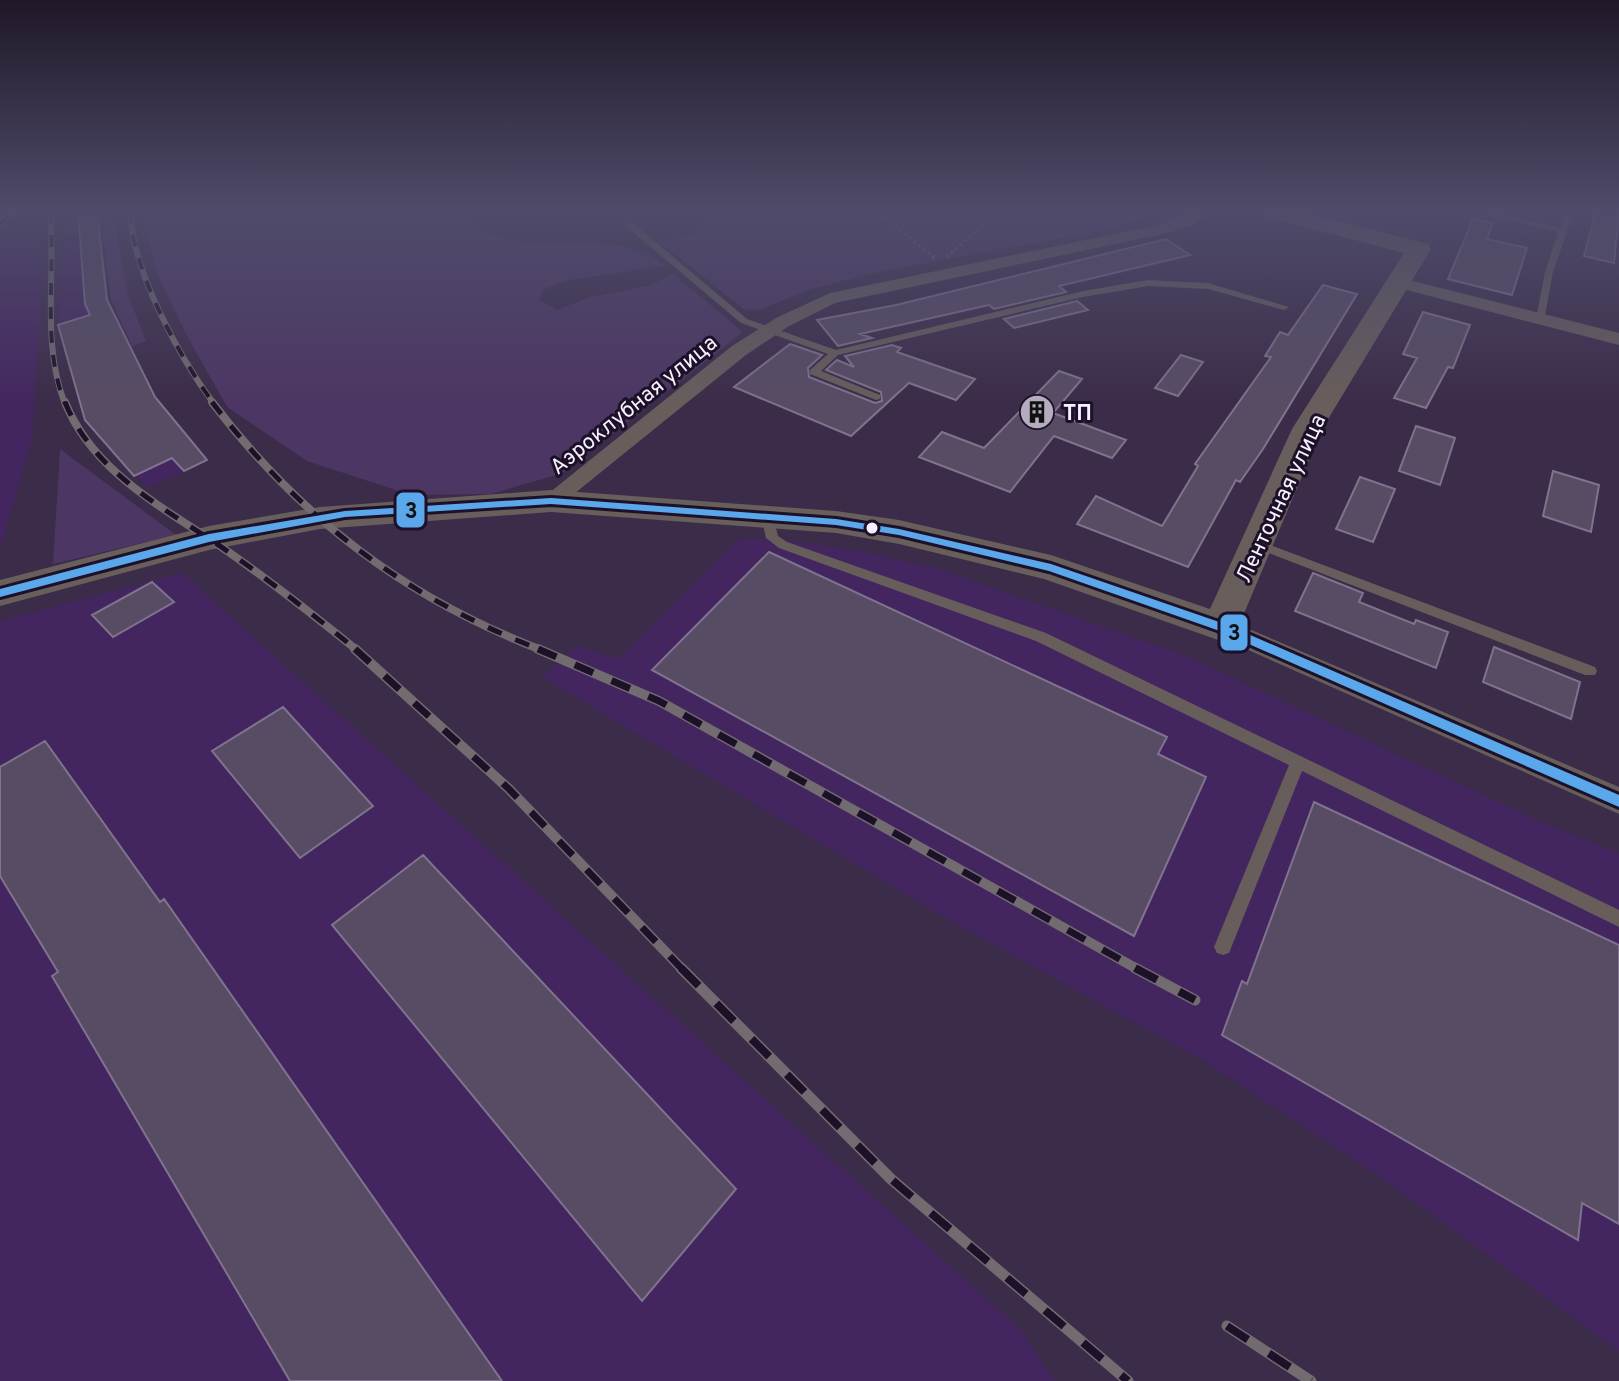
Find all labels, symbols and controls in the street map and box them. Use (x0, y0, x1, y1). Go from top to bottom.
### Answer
street label: Аэроклубная улица (546, 330, 724, 482)
building icon: ТП (1018, 393, 1056, 431)
place label: ТП (1063, 401, 1092, 428)
street label: Ленточная улица (1231, 410, 1333, 588)
line badge: 3 (395, 491, 426, 529)
text: 3 (404, 499, 418, 526)
unlabelled marker (864, 520, 880, 536)
line badge: 3 (1219, 613, 1249, 652)
text: 3 (1227, 621, 1241, 648)

